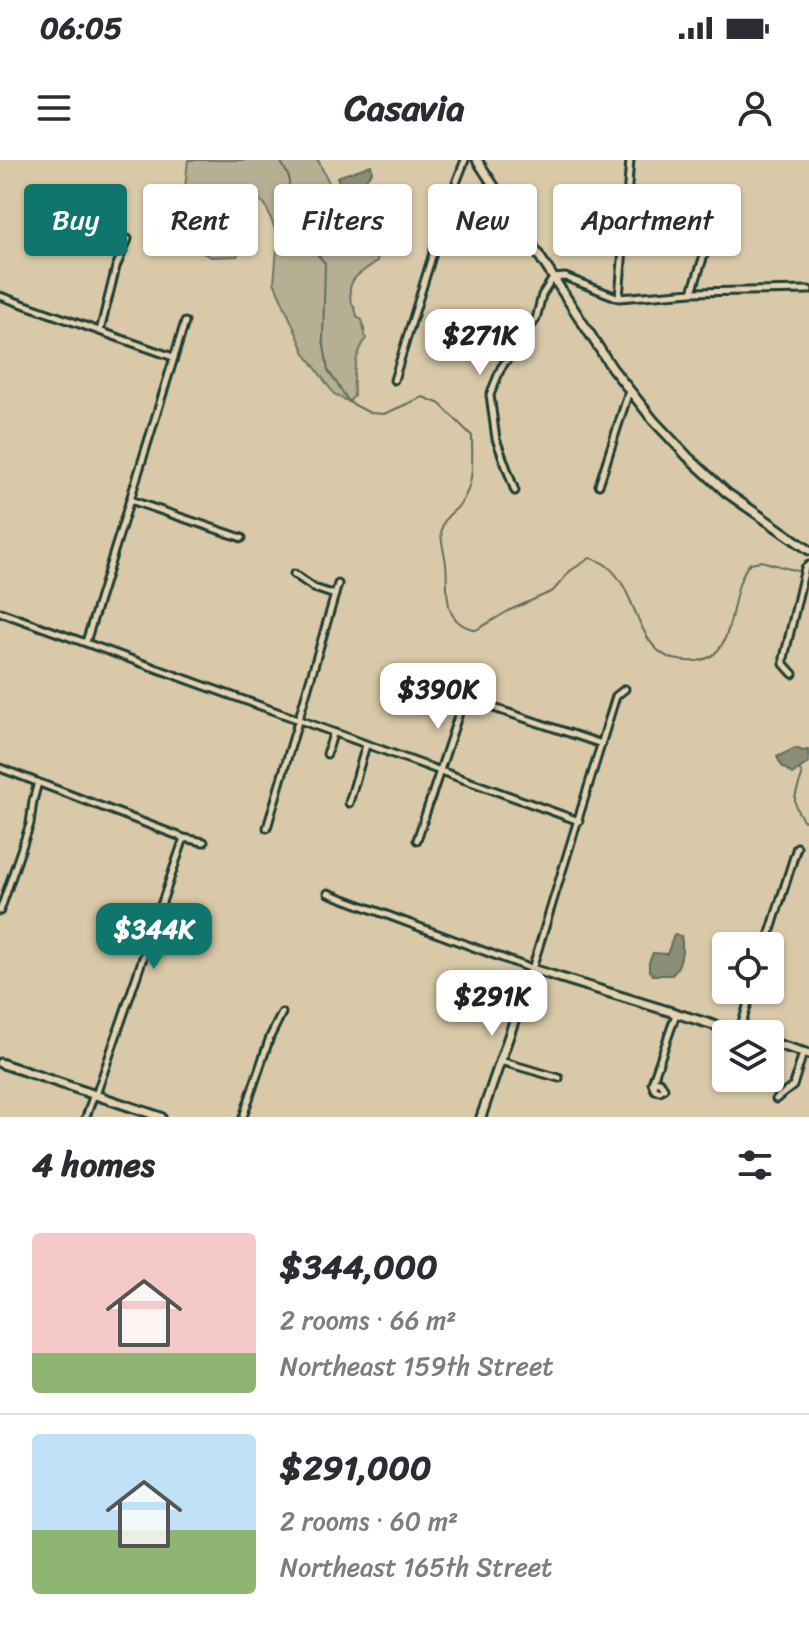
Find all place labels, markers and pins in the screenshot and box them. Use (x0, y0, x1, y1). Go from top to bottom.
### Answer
pin: $271K (424, 309, 536, 377)
pin: $390K (382, 663, 494, 731)
pin: $344K (98, 903, 210, 971)
pin: $291K (436, 970, 548, 1038)

